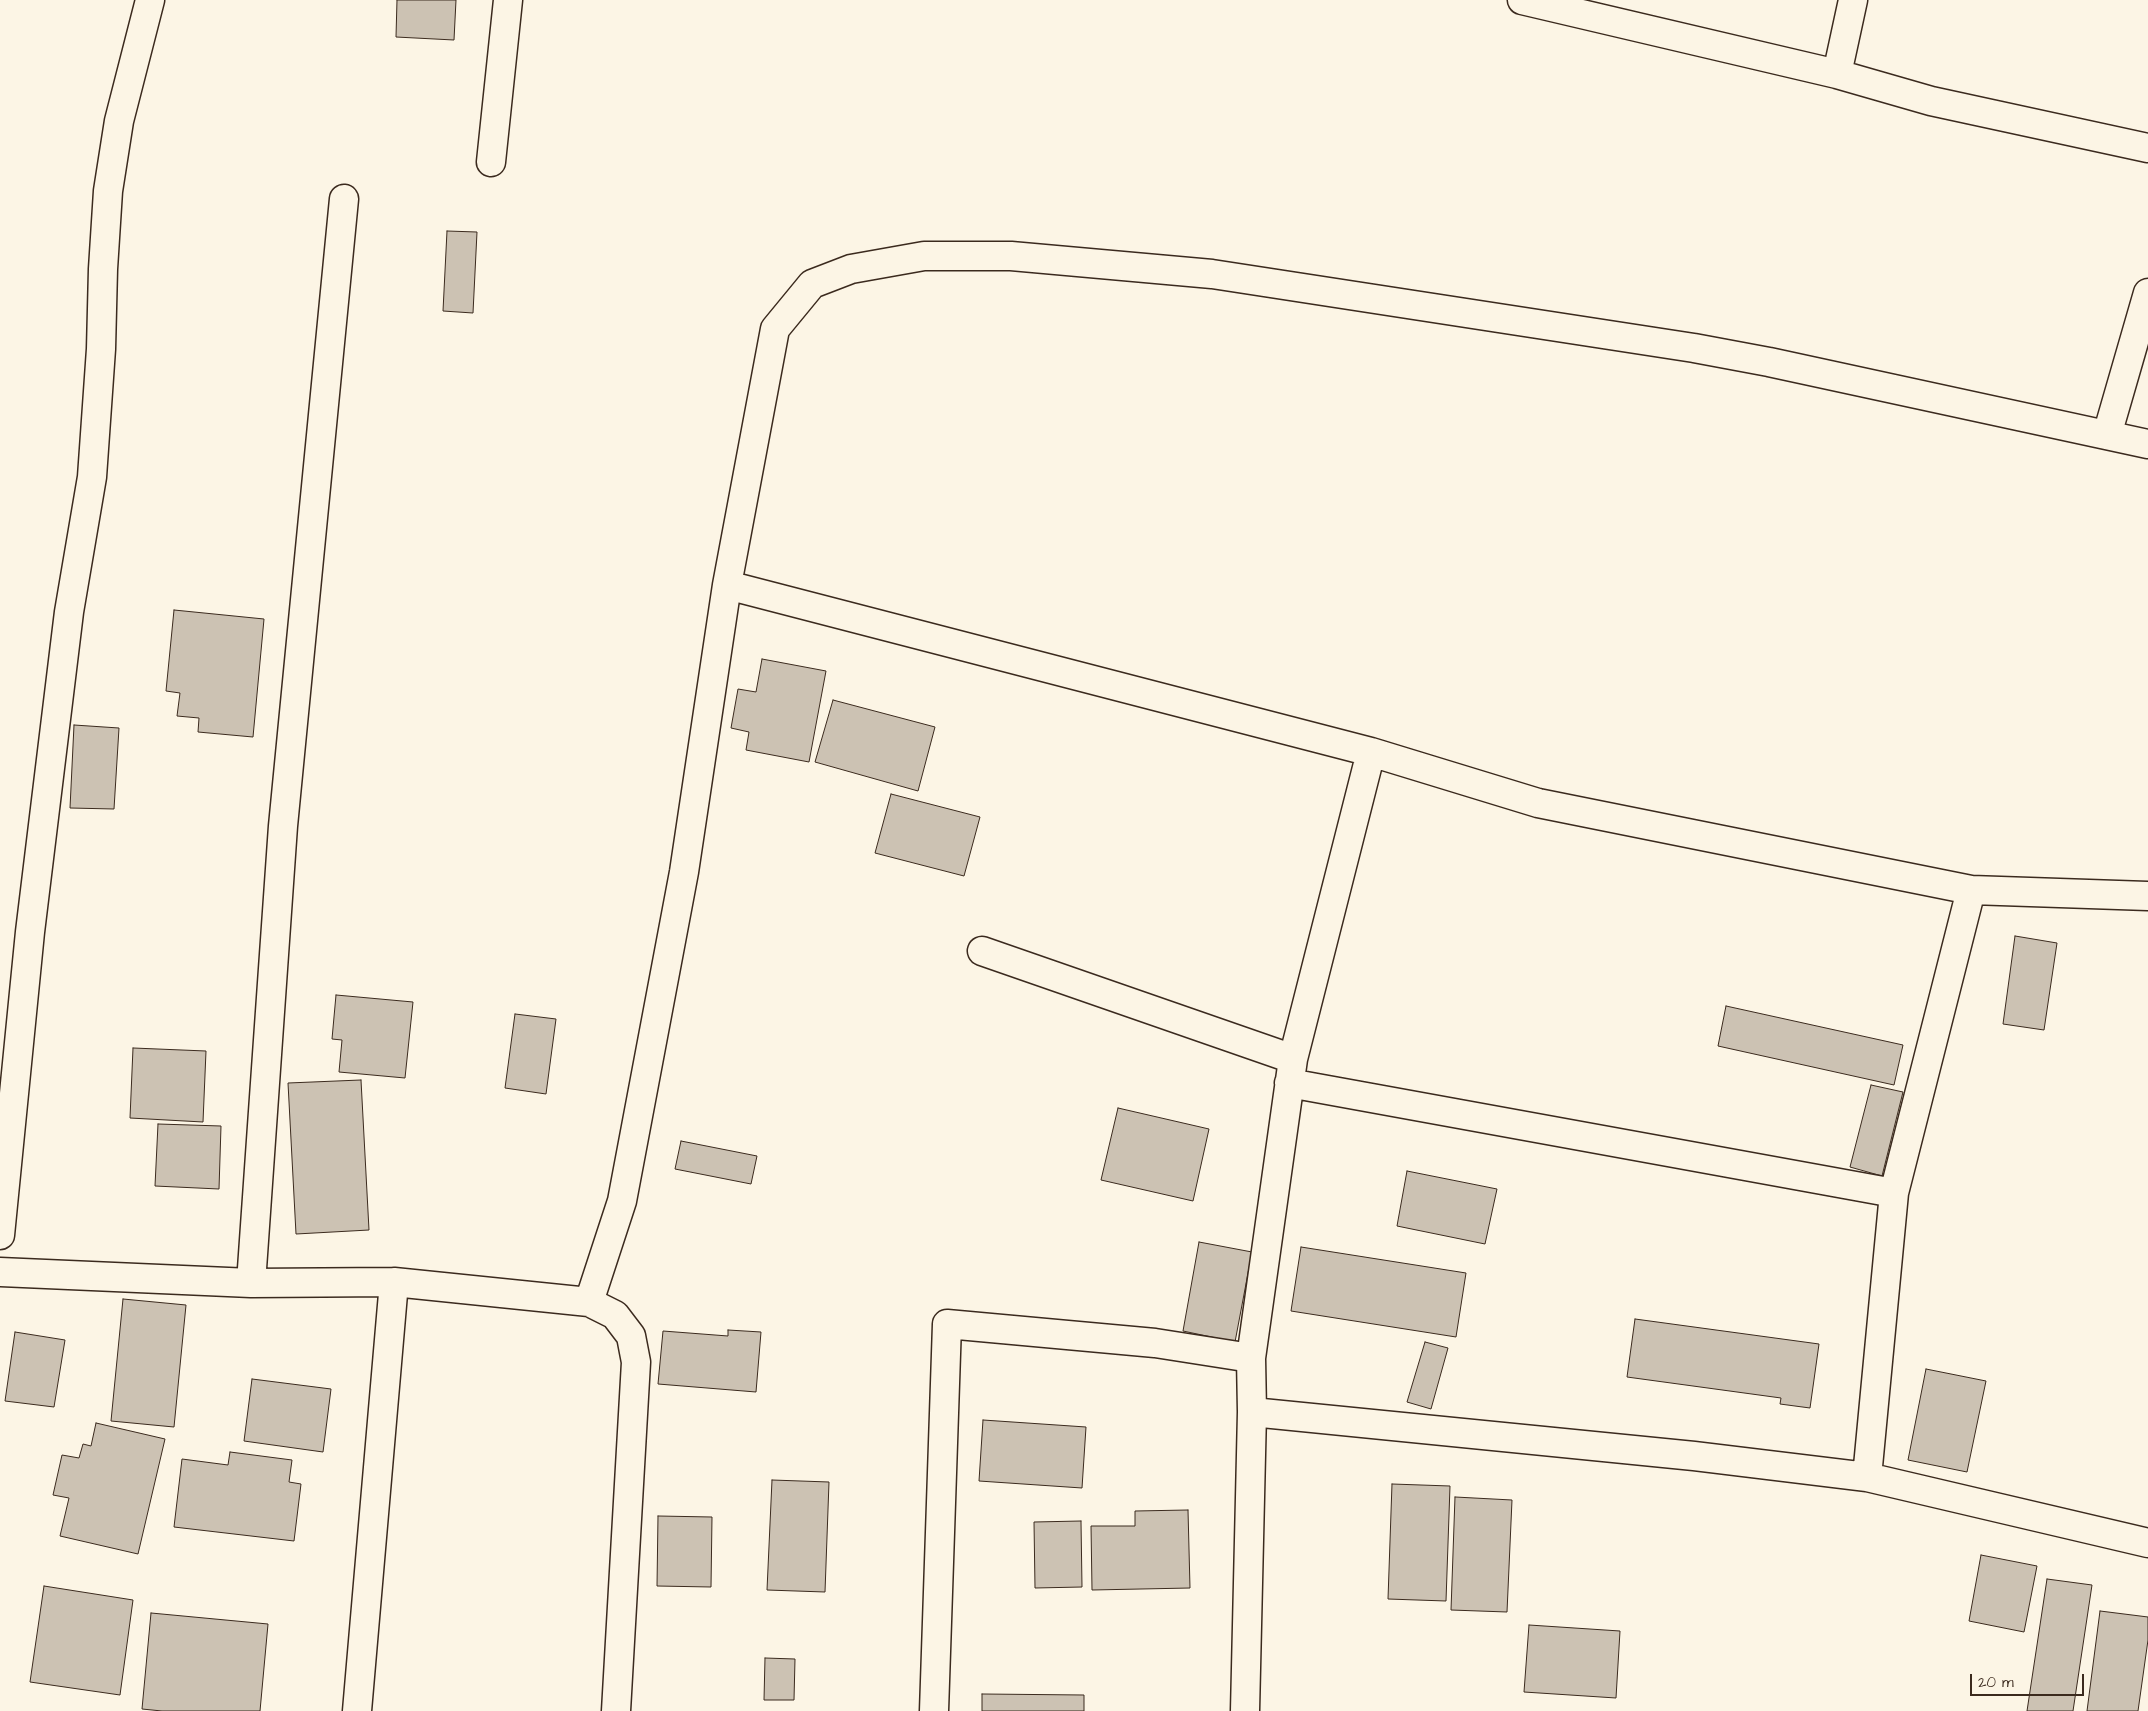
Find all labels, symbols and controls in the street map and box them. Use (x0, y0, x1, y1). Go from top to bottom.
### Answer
scale bar (1973, 1664, 2087, 1696)
text: 20 m (1978, 1672, 2014, 1693)

